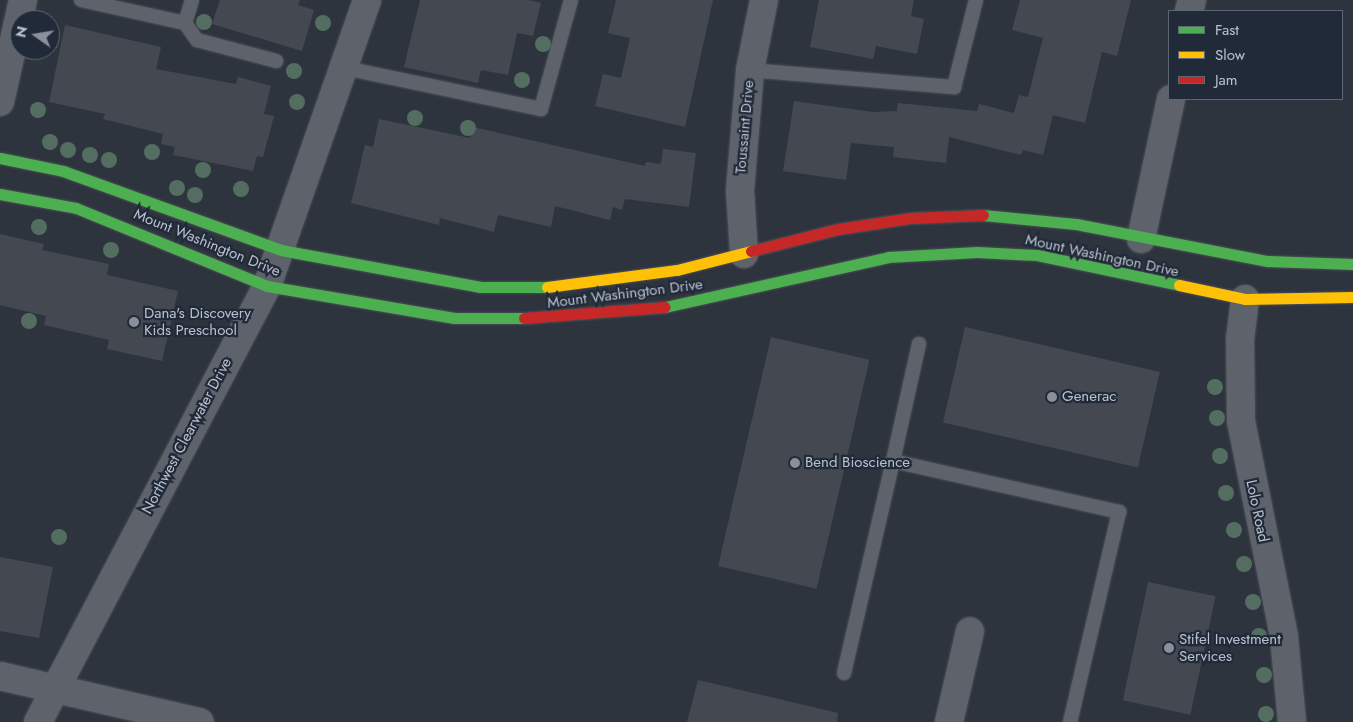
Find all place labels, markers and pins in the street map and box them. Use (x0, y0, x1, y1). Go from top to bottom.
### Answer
place label: Dana's Discovery Kids Preschool (144, 304, 251, 339)
marker: Dana's Discovery Kids Preschool (128, 316, 140, 328)
place label: Generac (1062, 388, 1116, 406)
marker: Generac (1046, 391, 1058, 403)
place label: Bend Bioscience (805, 454, 910, 472)
marker: Bend Bioscience (789, 457, 801, 469)
place label: Stifel Investment Services (1179, 630, 1281, 665)
marker: Stifel Investment Services (1163, 642, 1175, 654)

